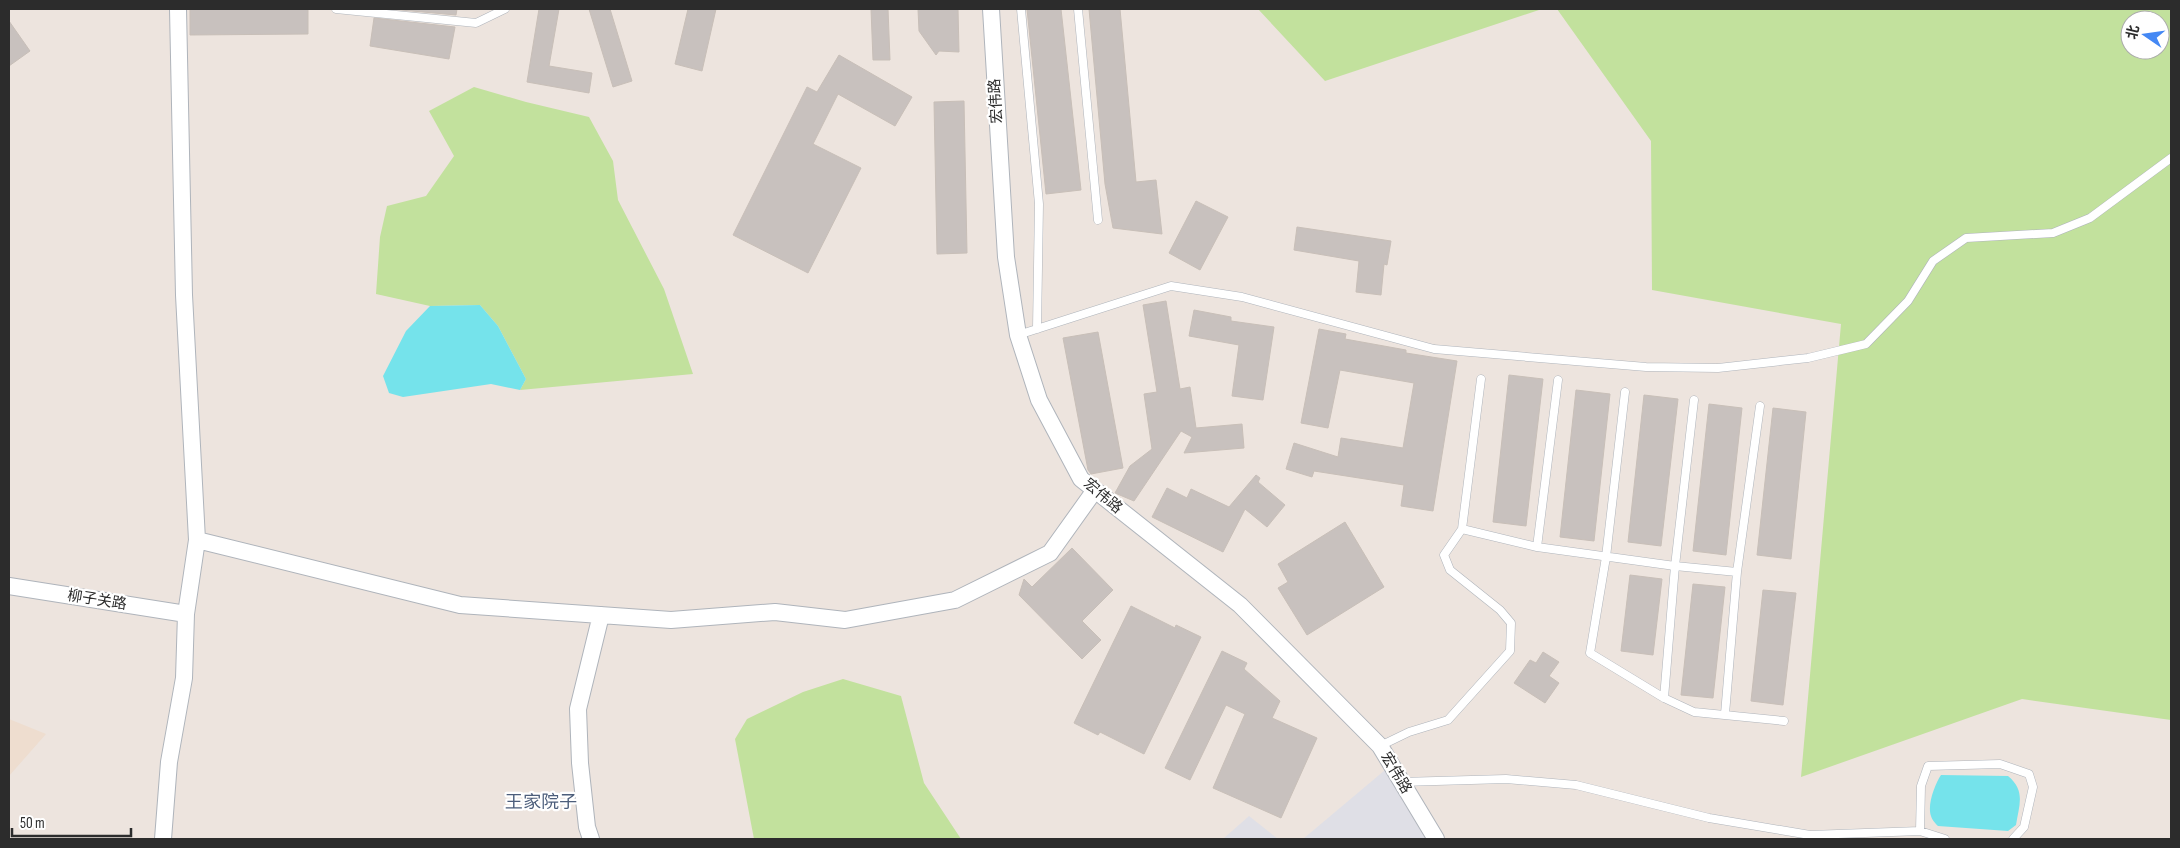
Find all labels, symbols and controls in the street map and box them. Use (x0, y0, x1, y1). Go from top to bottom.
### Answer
north arrow (2120, 10, 2170, 60)
text: 北 (2123, 23, 2143, 41)
street label: 宏伟路 (985, 78, 1007, 124)
street label: 宏伟路 (1080, 474, 1126, 518)
street label: 柳子关路 (66, 586, 128, 614)
street label: 宏伟路 (1376, 749, 1416, 797)
district label: 王家院子 (505, 792, 577, 813)
scale bar (12, 806, 131, 838)
text: 50 m (20, 814, 45, 833)

